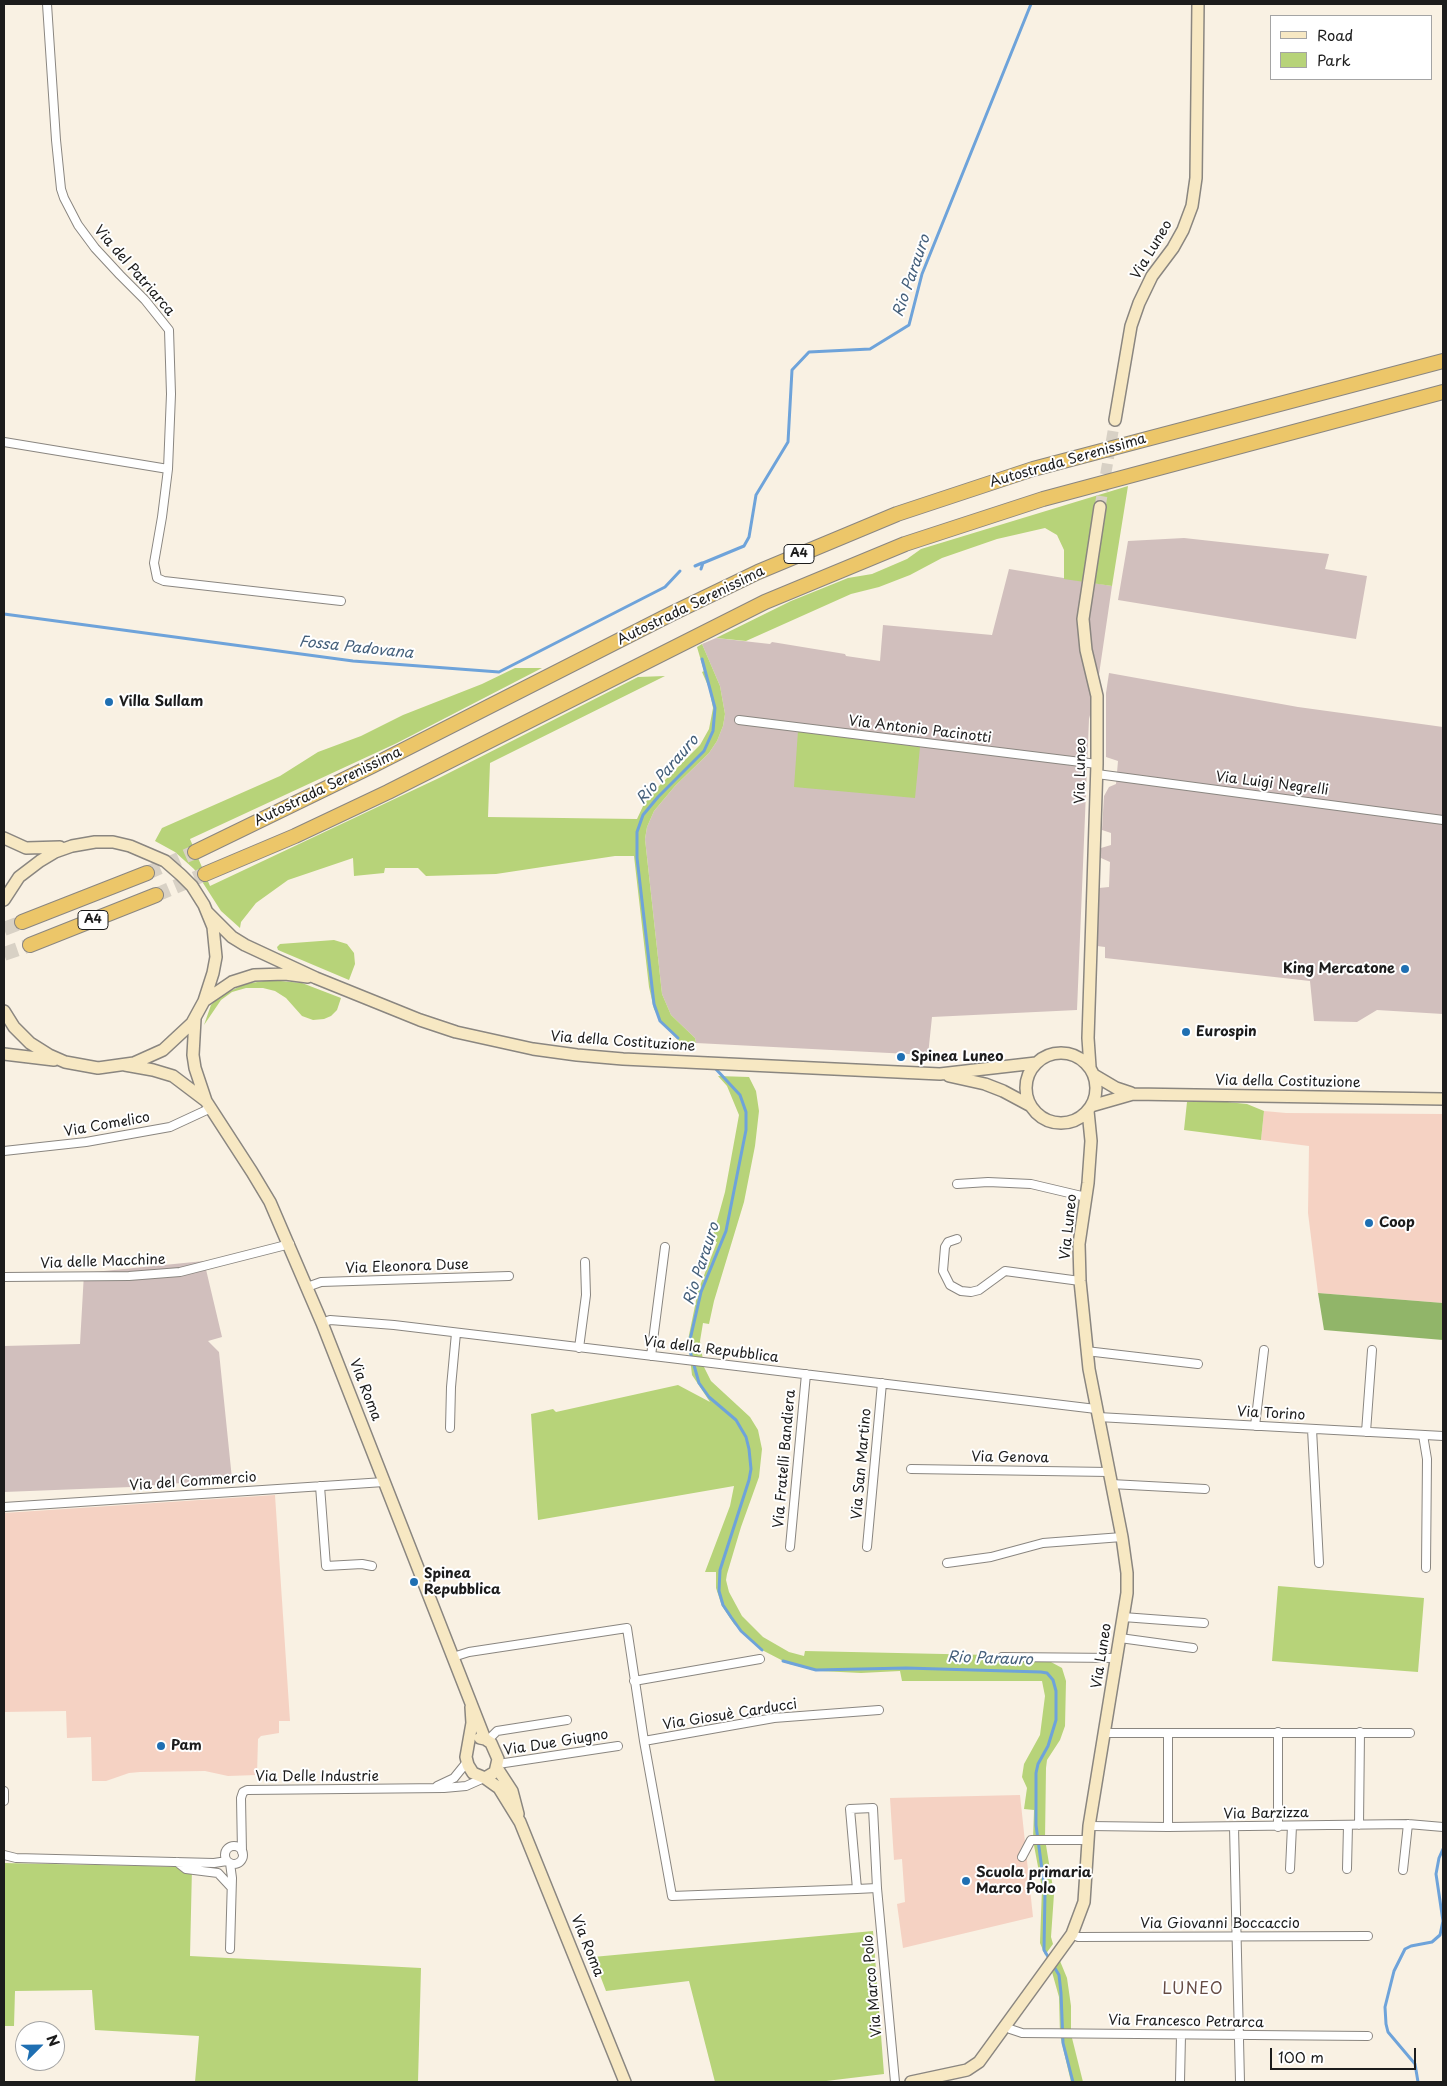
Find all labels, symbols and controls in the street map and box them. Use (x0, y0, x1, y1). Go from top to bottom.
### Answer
legend (1270, 15, 1432, 80)
text: Road (1317, 23, 1353, 46)
text: Park (1317, 48, 1351, 71)
street label: Via Luneo (1128, 217, 1176, 283)
street label: Via del Patriarca (90, 222, 178, 320)
water label: Rio Parauro (890, 233, 934, 319)
street label: Autostrada Serenissima (988, 431, 1148, 491)
road number: A4 (784, 544, 814, 564)
street label: Autostrada Serenissima (615, 563, 767, 649)
water label: Fossa Padovana (298, 633, 414, 663)
place label: Villa Sullam (119, 694, 203, 710)
marker: Villa Sullam (103, 696, 115, 708)
street label: Via Antonio Pacinotti (848, 713, 992, 747)
water label: Rio Parauro (633, 732, 703, 808)
street label: Via Luneo (1072, 738, 1090, 804)
street label: Autostrada Serenissima (252, 744, 404, 830)
street label: Via Luigi Negrelli (1215, 769, 1329, 799)
road number: A4 (78, 910, 108, 930)
place label: King Mercatone (1283, 961, 1395, 977)
marker: King Mercatone (1399, 963, 1411, 975)
place label: Eurospin (1196, 1024, 1257, 1040)
marker: Eurospin (1180, 1026, 1192, 1038)
street label: Via della Costituzione (550, 1029, 696, 1055)
place label: Spinea Luneo (911, 1049, 1003, 1065)
marker: Spinea Luneo (895, 1051, 907, 1063)
street label: Via della Costituzione (1215, 1072, 1361, 1092)
street label: Via Comelico (63, 1109, 151, 1141)
street label: Via Luneo (1057, 1193, 1081, 1261)
place label: Coop (1379, 1215, 1415, 1231)
marker: Coop (1363, 1217, 1375, 1229)
water label: Rio Parauro (680, 1220, 724, 1308)
street label: Via delle Macchine (40, 1251, 166, 1273)
street label: Via Eleonora Duse (345, 1256, 469, 1278)
street label: Via della Repubblica (642, 1333, 780, 1367)
street label: Via Roma (346, 1357, 384, 1423)
street label: Via Fratelli Bandiera (771, 1389, 799, 1529)
street label: Via Torino (1236, 1404, 1306, 1424)
street label: Via San Martino (849, 1408, 875, 1520)
street label: Via Genova (971, 1449, 1049, 1467)
street label: Via del Commercio (129, 1469, 257, 1495)
place label: Spinea Repubblica (424, 1566, 501, 1598)
marker: Spinea Repubblica (408, 1576, 420, 1588)
street label: Via Luneo (1089, 1622, 1115, 1690)
water label: Rio Parauro (947, 1649, 1033, 1669)
street label: Via Giosuè Carducci (662, 1696, 798, 1734)
street label: Via Due Giugno (502, 1726, 610, 1760)
place label: Pam (171, 1738, 202, 1754)
marker: Pam (155, 1740, 167, 1752)
street label: Via Delle Industrie (255, 1769, 379, 1785)
street label: Via Barzizza (1223, 1805, 1309, 1823)
place label: Scuola primaria Marco Polo (976, 1865, 1092, 1898)
marker: Scuola primaria Marco Polo (960, 1875, 972, 1887)
street label: Via Roma (567, 1913, 607, 1979)
street label: Via Giovanni Boccaccio (1140, 1916, 1300, 1932)
street label: Via Marco Polo (860, 1934, 886, 2038)
district label: LUNEO (1162, 1980, 1224, 2000)
street label: Via Francesco Petrarca (1108, 2012, 1264, 2032)
north arrow (15, 2021, 65, 2071)
text: N (42, 2031, 65, 2050)
scale bar (1272, 2038, 1418, 2070)
text: 100 m (1278, 2045, 1324, 2068)

